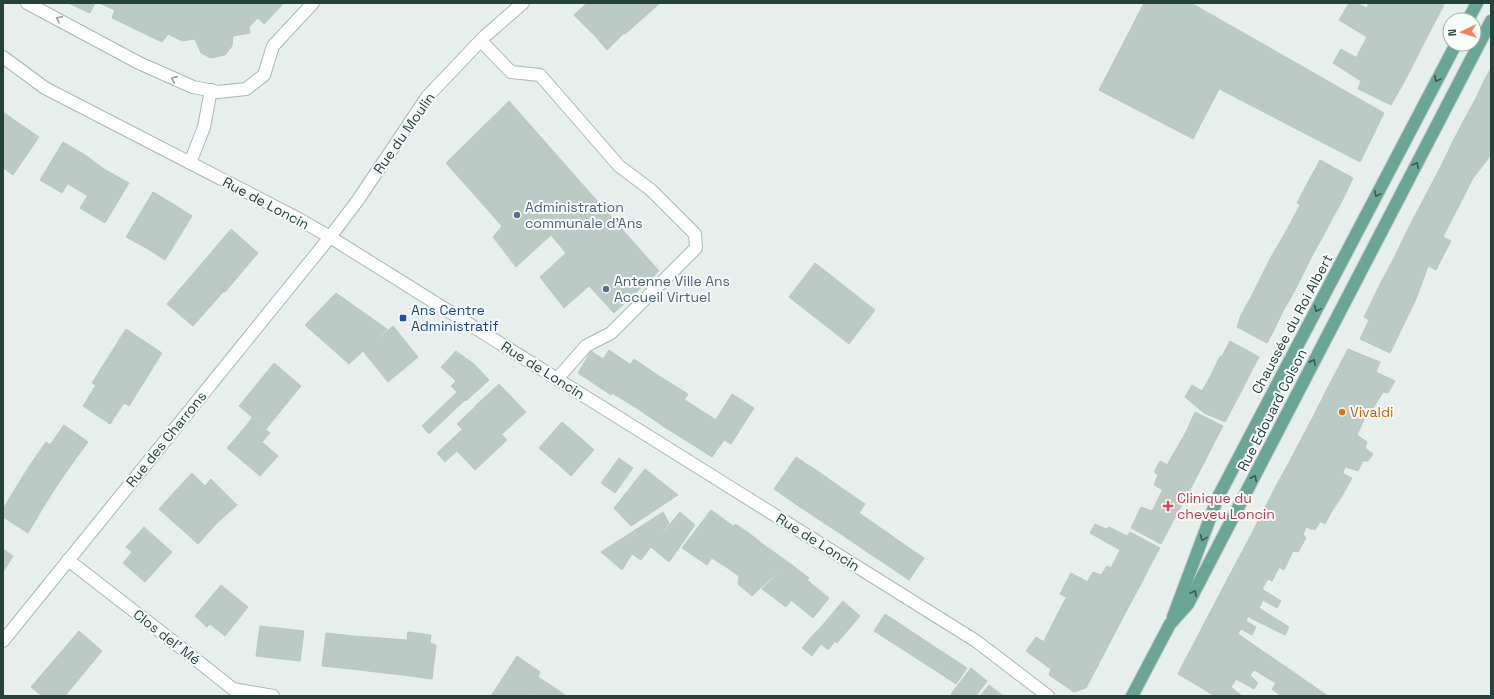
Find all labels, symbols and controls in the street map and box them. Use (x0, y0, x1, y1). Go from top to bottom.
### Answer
north arrow (1442, 12, 1482, 52)
one-way arrow (56, 16, 63, 24)
text: N (1445, 29, 1459, 37)
one-way arrow (1435, 74, 1442, 82)
one-way arrow (171, 76, 179, 84)
street label: Rue du Moulin (369, 89, 439, 177)
one-way arrow (1411, 162, 1419, 169)
street label: Rue de Loncin (220, 173, 312, 233)
one-way arrow (1374, 190, 1382, 197)
place label: Administration communale d'Ans (525, 198, 643, 232)
marker: Administration communale d'Ans (512, 210, 522, 220)
street label: Chaussée du Roi Albert (1247, 251, 1337, 397)
place label: Antenne Ville Ans Accueil Virtuel (614, 272, 730, 306)
marker: Antenne Ville Ans Accueil Virtuel (601, 284, 611, 294)
place label: Ans Centre Administratif (411, 301, 499, 335)
one-way arrow (1314, 305, 1322, 312)
marker: Ans Centre Administratif (398, 313, 408, 323)
street label: Rue de Loncin (498, 337, 588, 403)
street label: Rue Edouard Colson (1233, 346, 1311, 474)
one-way arrow (1308, 359, 1316, 367)
street label: Rue des Charrons (122, 387, 210, 491)
place label: Vivaldi (1350, 403, 1393, 421)
marker: Vivaldi (1337, 407, 1347, 417)
one-way arrow (1249, 475, 1256, 482)
place label: Clinique du cheveu Loncin (1177, 489, 1275, 523)
marker: Clinique du cheveu Loncin (1162, 500, 1174, 512)
street label: Rue de Loncin (773, 509, 863, 575)
one-way arrow (1199, 534, 1207, 541)
one-way arrow (1189, 590, 1197, 598)
street label: Clos del' Mé (130, 605, 204, 669)

